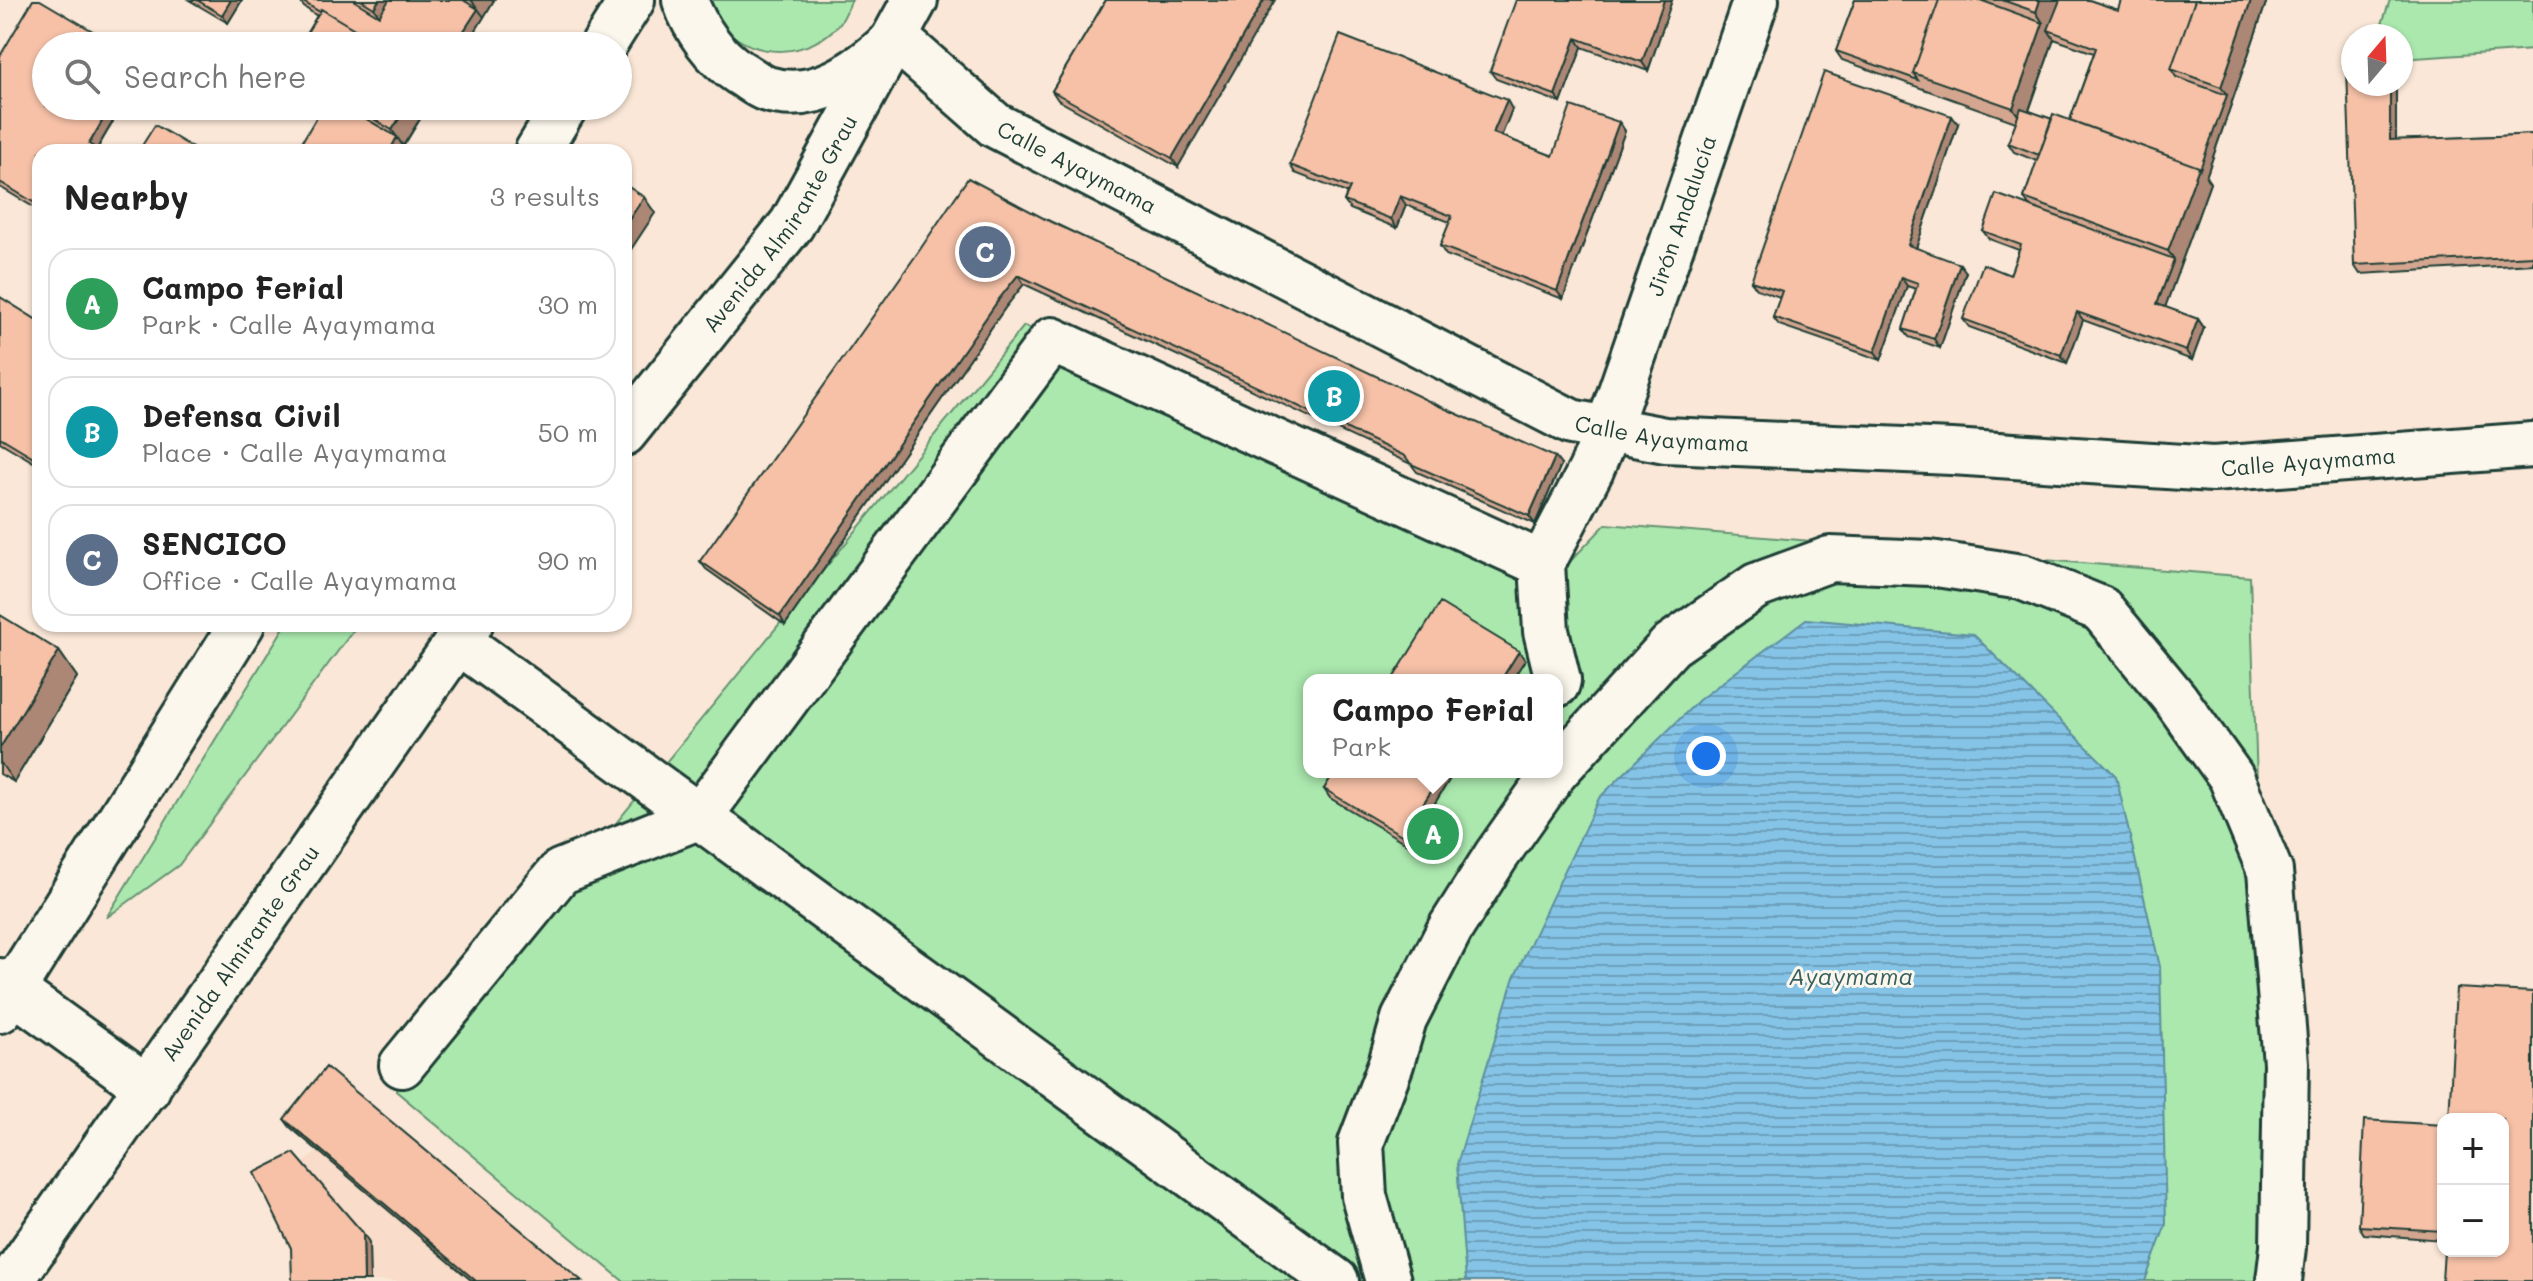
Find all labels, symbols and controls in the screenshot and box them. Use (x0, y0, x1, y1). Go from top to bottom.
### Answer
north arrow (2341, 24, 2413, 96)
search box (32, 32, 632, 120)
icon: search (60, 54, 104, 98)
text: Search here (124, 56, 307, 96)
street label: Avenida Almirante Grau (696, 109, 863, 338)
street label: Calle Ayaymama (992, 114, 1162, 220)
street label: Jirón Andalucía (1640, 131, 1722, 300)
text: Nearby (64, 174, 189, 219)
text: 3 results (490, 179, 600, 213)
pin: C (959, 222, 1011, 282)
text: Campo Ferial (142, 267, 344, 307)
text: A (83, 287, 101, 321)
text: 30 m (538, 287, 598, 321)
text: Park · Calle Ayaymama (142, 307, 436, 341)
pin: B (1308, 366, 1360, 426)
text: Defensa Civil (142, 395, 341, 435)
street label: Calle Ayaymama (1573, 408, 1750, 458)
text: B (83, 415, 101, 449)
text: 50 m (538, 415, 598, 449)
text: Place · Calle Ayaymama (142, 435, 447, 469)
street label: Calle Ayaymama (2220, 440, 2397, 482)
text: SENCICO (142, 523, 287, 563)
text: C (82, 543, 102, 577)
text: 90 m (538, 543, 598, 577)
text: Office · Calle Ayaymama (142, 563, 458, 597)
popup (1303, 674, 1563, 778)
text: Campo Ferial (1332, 689, 1534, 729)
text: Park (1332, 729, 1391, 763)
your location (1686, 736, 1726, 776)
pin: A (1407, 804, 1459, 864)
street label: Avenida Almirante Grau (154, 839, 325, 1067)
water label: Ayaymama (1789, 960, 1913, 991)
map controls (2437, 1113, 2509, 1257)
button: + (2437, 1113, 2509, 1185)
button: − (2437, 1185, 2509, 1257)

